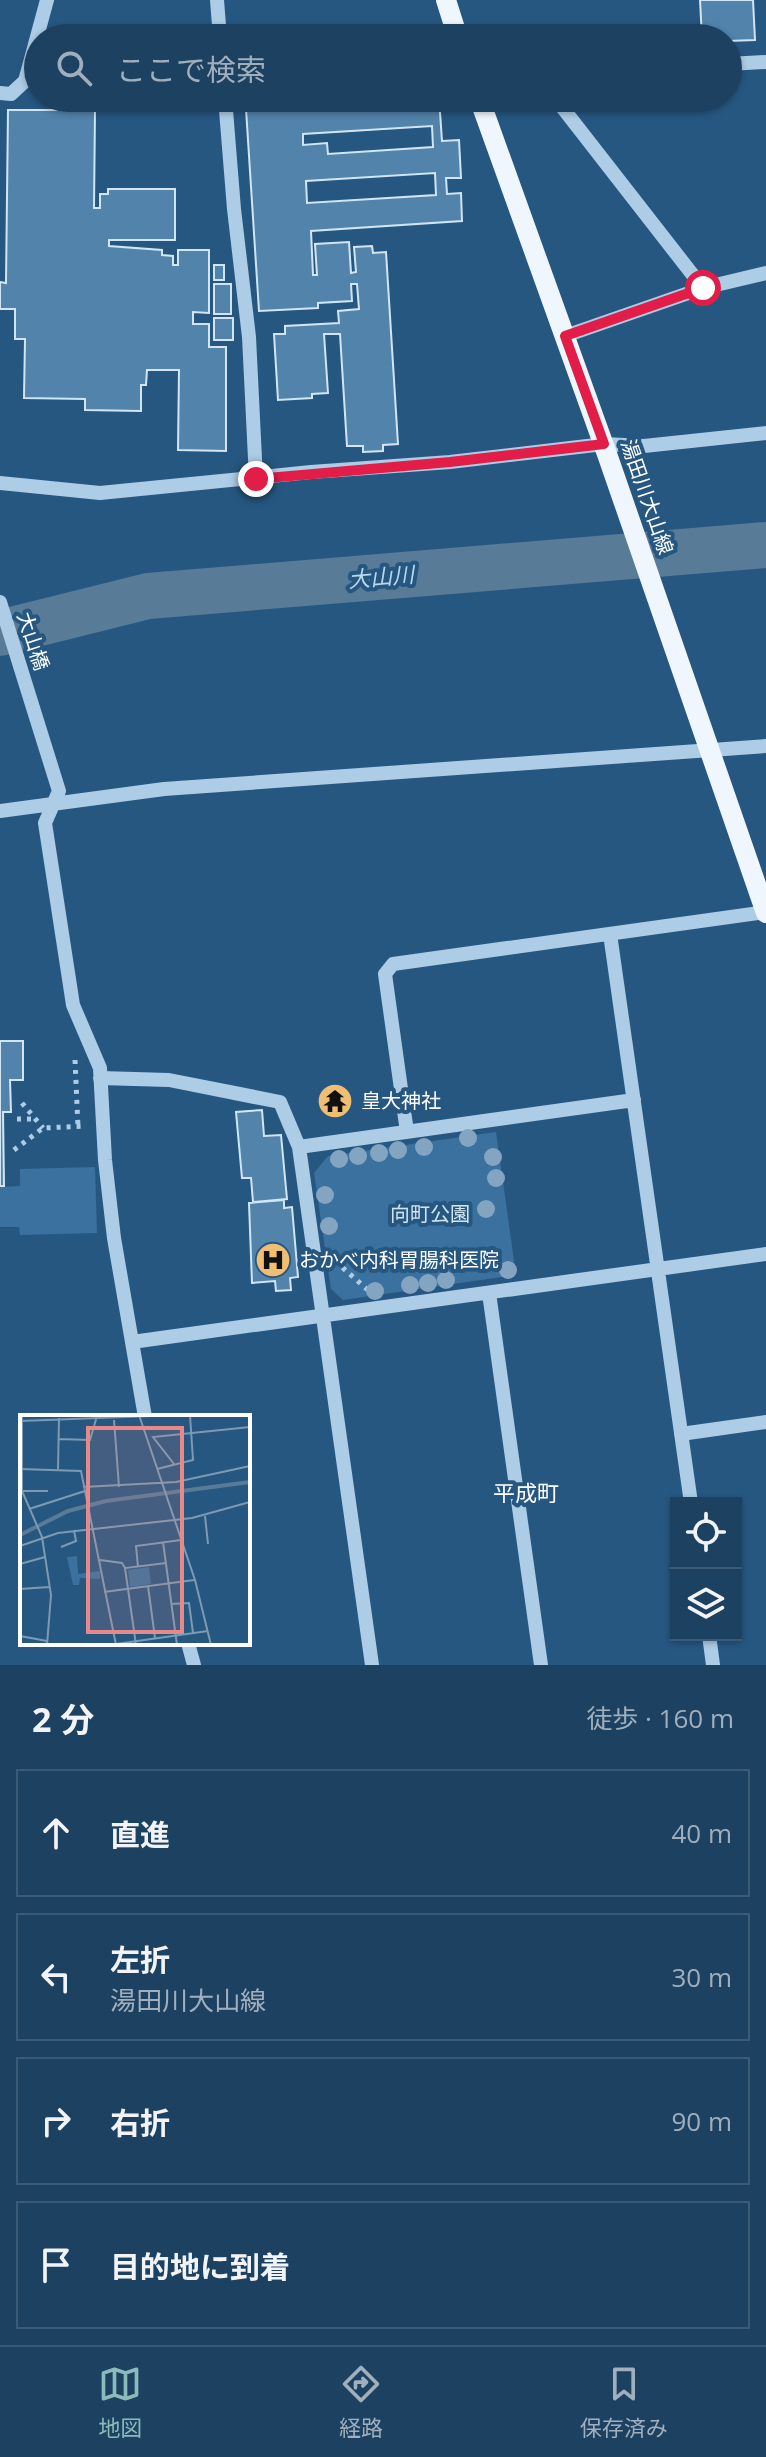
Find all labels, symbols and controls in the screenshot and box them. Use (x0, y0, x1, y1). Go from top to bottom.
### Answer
search box (24, 24, 742, 112)
icon: search (52, 46, 96, 90)
text: ここで検索 (116, 49, 266, 90)
route start (685, 270, 721, 306)
street label: 湯田川大山線 (615, 436, 680, 558)
route end (238, 461, 274, 497)
water label: 大山川 (347, 558, 417, 594)
street label: 大山橋 (11, 608, 56, 674)
temple icon: 皇大神社 (316, 1082, 354, 1120)
place label: 皇大神社 (361, 1087, 441, 1114)
park label: 向町公園 (390, 1200, 470, 1227)
hospital icon: おかべ内科胃腸科医院 (254, 1241, 292, 1279)
place label: おかべ内科胃腸科医院 (299, 1246, 499, 1273)
inset map (20, 1415, 250, 1645)
district label: 平成町 (493, 1477, 559, 1507)
map controls (670, 1497, 742, 1641)
button: locate (670, 1497, 742, 1569)
button: layers (670, 1569, 742, 1641)
text: 2 分 (32, 1696, 94, 1742)
text: 徒歩 · 160 m (586, 1700, 734, 1736)
icon: ahead (34, 1811, 78, 1855)
text: 直進 (110, 1814, 170, 1855)
text: 40 m (671, 1815, 732, 1851)
text: 左折 (110, 1939, 170, 1980)
icon: left (34, 1955, 78, 1999)
text: 30 m (671, 1959, 732, 1995)
text: 湯田川大山線 (110, 1982, 266, 2018)
icon: right (34, 2099, 78, 2143)
text: 右折 (110, 2102, 170, 2143)
text: 90 m (671, 2103, 732, 2139)
icon: arrive (34, 2243, 78, 2287)
text: 目的地に到着 (110, 2246, 290, 2287)
tab: 地図 (98, 2362, 142, 2442)
tab: 経路 (339, 2362, 383, 2442)
tab: 保存済み (580, 2362, 668, 2442)

